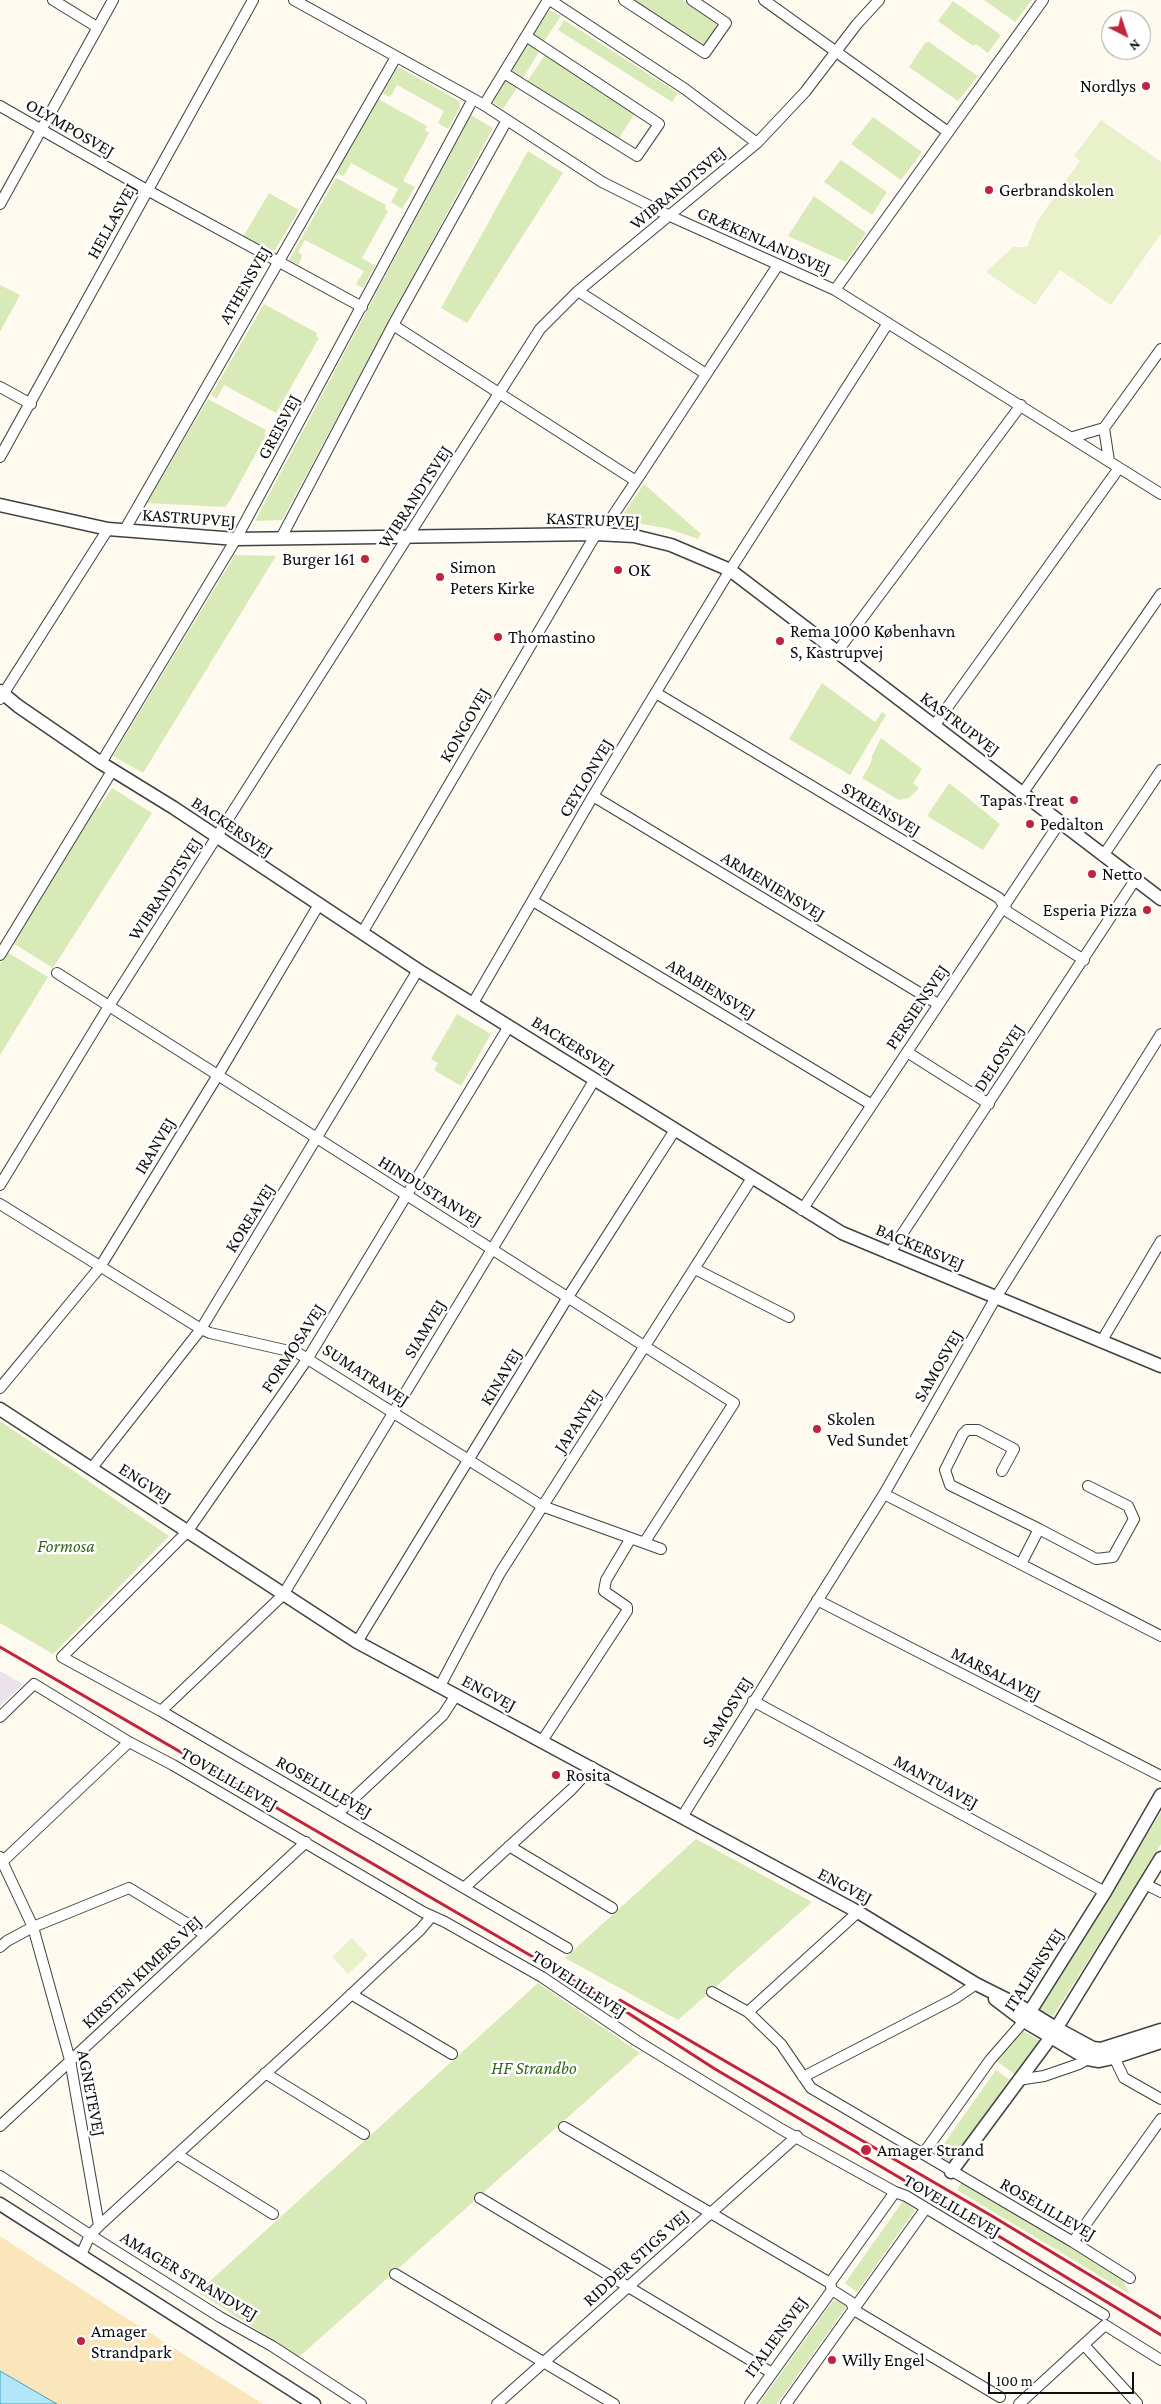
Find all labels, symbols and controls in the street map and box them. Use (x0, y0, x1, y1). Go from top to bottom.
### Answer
north arrow (1101, 10, 1151, 60)
text: N (1126, 36, 1144, 55)
place label: Nordlys (1080, 75, 1136, 97)
marker: Nordlys (1140, 80, 1152, 92)
street label: OLYMPOSVEJ (22, 94, 118, 162)
street label: WIBRANDTSVEJ (626, 142, 730, 234)
street label: HELLASVEJ (82, 179, 142, 263)
place label: Gerbrandskolen (999, 179, 1114, 201)
marker: Gerbrandskolen (983, 184, 995, 196)
street label: GRÆKENLANDSVEJ (694, 202, 834, 280)
street label: ATHENSVEJ (214, 242, 276, 328)
street label: GREISVEJ (253, 391, 305, 463)
street label: WIBRANDTSVEJ (374, 441, 456, 553)
street label: KASTRUPVEJ (141, 504, 237, 532)
street label: KASTRUPVEJ (546, 508, 640, 532)
place label: Burger 161 (282, 548, 355, 570)
marker: Burger 161 (359, 553, 371, 565)
place label: Simon Peters Kirke (450, 556, 535, 598)
place label: OK (628, 559, 650, 581)
marker: OK (612, 564, 624, 576)
marker: Simon Peters Kirke (434, 571, 446, 583)
place label: Rema 1000 København S, Kastrupvej (790, 620, 956, 662)
place label: Thomastino (508, 626, 596, 648)
marker: Thomastino (492, 631, 504, 643)
marker: Rema 1000 København S, Kastrupvej (774, 635, 786, 647)
street label: KONGOVEJ (435, 684, 495, 766)
street label: KASTRUPVEJ (916, 687, 1004, 761)
street label: CEYLONVEJ (554, 735, 618, 821)
street label: SYRIENSVEJ (838, 777, 924, 841)
place label: Tapas Treat (980, 789, 1064, 811)
street label: BACKERSVEJ (187, 792, 277, 862)
marker: Tapas Treat (1068, 794, 1080, 806)
place label: Pedalton (1040, 813, 1104, 835)
marker: Pedalton (1024, 818, 1036, 830)
street label: WIBRANDTSVEJ (124, 833, 206, 945)
street label: ARMENIENSVEJ (717, 846, 829, 926)
place label: Netto (1102, 863, 1142, 885)
marker: Netto (1086, 868, 1098, 880)
place label: Esperia Pizza (1043, 899, 1137, 921)
marker: Esperia Pizza (1141, 904, 1153, 916)
street label: ARABIENSVEJ (662, 954, 760, 1024)
street label: PERSIENSVEJ (881, 960, 953, 1054)
street label: BACKERSVEJ (527, 1011, 619, 1079)
street label: DELOSVEJ (969, 1020, 1029, 1096)
street label: IRANVEJ (130, 1114, 180, 1178)
street label: HINDUSTANVEJ (374, 1151, 486, 1231)
street label: KOREAVEJ (220, 1179, 280, 1257)
street label: BACKERSVEJ (872, 1219, 968, 1275)
street label: SIAMVEJ (399, 1296, 451, 1362)
street label: FORMOSAVEJ (256, 1299, 330, 1397)
street label: SAMOSVEJ (909, 1326, 967, 1406)
street label: SUMATRAVEJ (318, 1339, 414, 1411)
street label: KINAVEJ (476, 1344, 526, 1410)
street label: JAPANVEJ (549, 1385, 607, 1457)
place label: Skolen Ved Sundet (827, 1408, 908, 1450)
marker: Skolen Ved Sundet (811, 1423, 823, 1435)
street label: ENGVEJ (115, 1458, 175, 1508)
park label: Formosa (37, 1535, 95, 1557)
street label: MARSALAVEJ (947, 1642, 1045, 1706)
street label: ENGVEJ (458, 1670, 520, 1716)
street label: SAMOSVEJ (697, 1673, 757, 1751)
street label: TOVELILLEVEJ (176, 1742, 282, 1816)
street label: MANTUAVEJ (890, 1750, 982, 1814)
street label: ROSELILLEVEJ (272, 1751, 376, 1823)
place label: Rosita (566, 1764, 611, 1786)
marker: Rosita (550, 1769, 562, 1781)
street label: ENGVEJ (814, 1863, 876, 1909)
street label: KIRSTEN KIMERS VEJ (77, 1911, 207, 2033)
street label: ITALIENSVEJ (999, 1924, 1069, 2016)
street label: TOVELILLEVEJ (527, 1945, 631, 2023)
street label: AGNETEVEJ (72, 2048, 110, 2138)
park label: HF Strandbo (491, 2057, 577, 2079)
place label: Amager Strand (877, 2139, 984, 2161)
marker: Amager Strand (859, 2143, 873, 2157)
street label: TOVELILLEVEJ (899, 2169, 1005, 2243)
street label: ROSELILLEVEJ (996, 2173, 1100, 2245)
street label: RIDDER STIGS VEJ (579, 2205, 693, 2311)
street label: AMAGER STRANDVEJ (116, 2226, 262, 2326)
street label: ITALIENSVEJ (739, 2292, 813, 2382)
place label: Amager Strandpark (91, 2320, 172, 2362)
marker: Amager Strandpark (75, 2335, 87, 2347)
place label: Willy Engel (842, 2349, 925, 2371)
marker: Willy Engel (826, 2354, 838, 2366)
scale bar (991, 2362, 1137, 2394)
text: 100 m (996, 2373, 1033, 2389)

